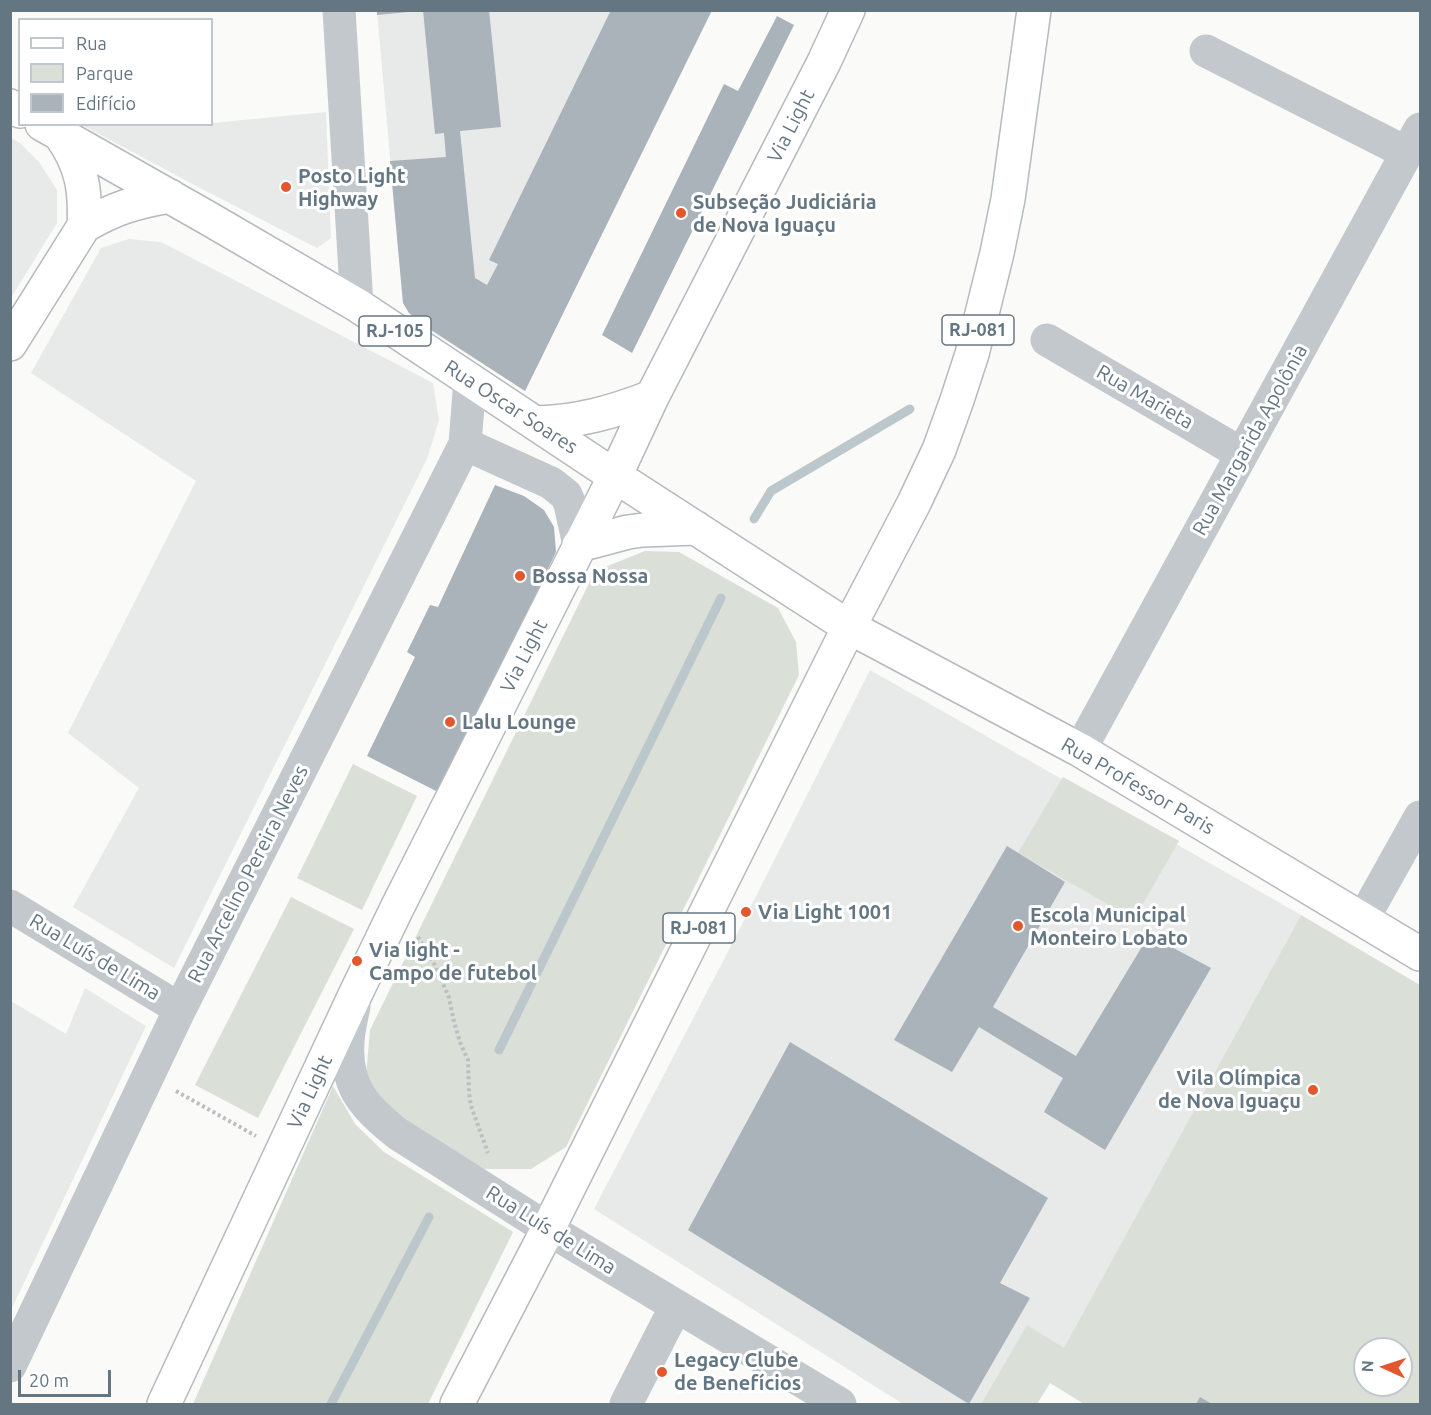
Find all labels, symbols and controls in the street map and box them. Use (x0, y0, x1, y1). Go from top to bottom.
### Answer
legend (18, 18, 213, 126)
text: Rua (76, 33, 107, 53)
text: Parque (76, 63, 133, 83)
street label: Via Light (762, 85, 820, 167)
text: Edifício (76, 93, 136, 113)
place label: Posto Light Highway (298, 164, 406, 211)
marker: Posto Light Highway (279, 180, 293, 194)
place label: Subseção Judiciária de Nova Iguaçu (693, 190, 877, 237)
marker: Subseção Judiciária de Nova Iguaçu (674, 206, 688, 220)
road number: RJ-081 (942, 315, 1014, 345)
road number: RJ-105 (359, 316, 431, 346)
street label: Rua Margarida Apolônia (1187, 340, 1313, 540)
street label: Rua Oscar Soares (440, 355, 582, 459)
street label: Rua Marieta (1092, 360, 1198, 434)
place label: Bossa Nossa (532, 564, 648, 588)
marker: Bossa Nossa (513, 569, 527, 583)
street label: Via Light (495, 615, 553, 697)
place label: Lalu Lounge (462, 710, 576, 734)
marker: Lalu Lounge (443, 715, 457, 729)
street label: Rua Professor Paris (1057, 732, 1219, 840)
street label: Rua Arcelino Pereira Neves (183, 761, 313, 987)
place label: Via Light 1001 (758, 900, 892, 924)
place label: Escola Municipal Monteiro Lobato (1030, 903, 1188, 950)
marker: Via Light 1001 (739, 905, 753, 919)
street label: Rua Luís de Lima (25, 909, 165, 1005)
road number: RJ-081 (663, 913, 735, 943)
marker: Escola Municipal Monteiro Lobato (1011, 919, 1025, 933)
place label: Via light - Campo de futebol (369, 938, 537, 985)
marker: Via light - Campo de futebol (350, 954, 364, 968)
street label: Via Light (282, 1051, 338, 1133)
place label: Vila Olímpica de Nova Iguaçu (1158, 1066, 1301, 1113)
marker: Vila Olímpica de Nova Iguaçu (1306, 1083, 1320, 1097)
street label: Rua Luís de Lima (482, 1181, 620, 1279)
north arrow (1353, 1337, 1413, 1397)
place label: Legacy Clube de Benefícios (674, 1348, 801, 1395)
scale bar (21, 1358, 114, 1396)
text: N (1358, 1360, 1376, 1373)
marker: Legacy Clube de Benefícios (655, 1365, 669, 1379)
text: 20 m (29, 1370, 69, 1390)

